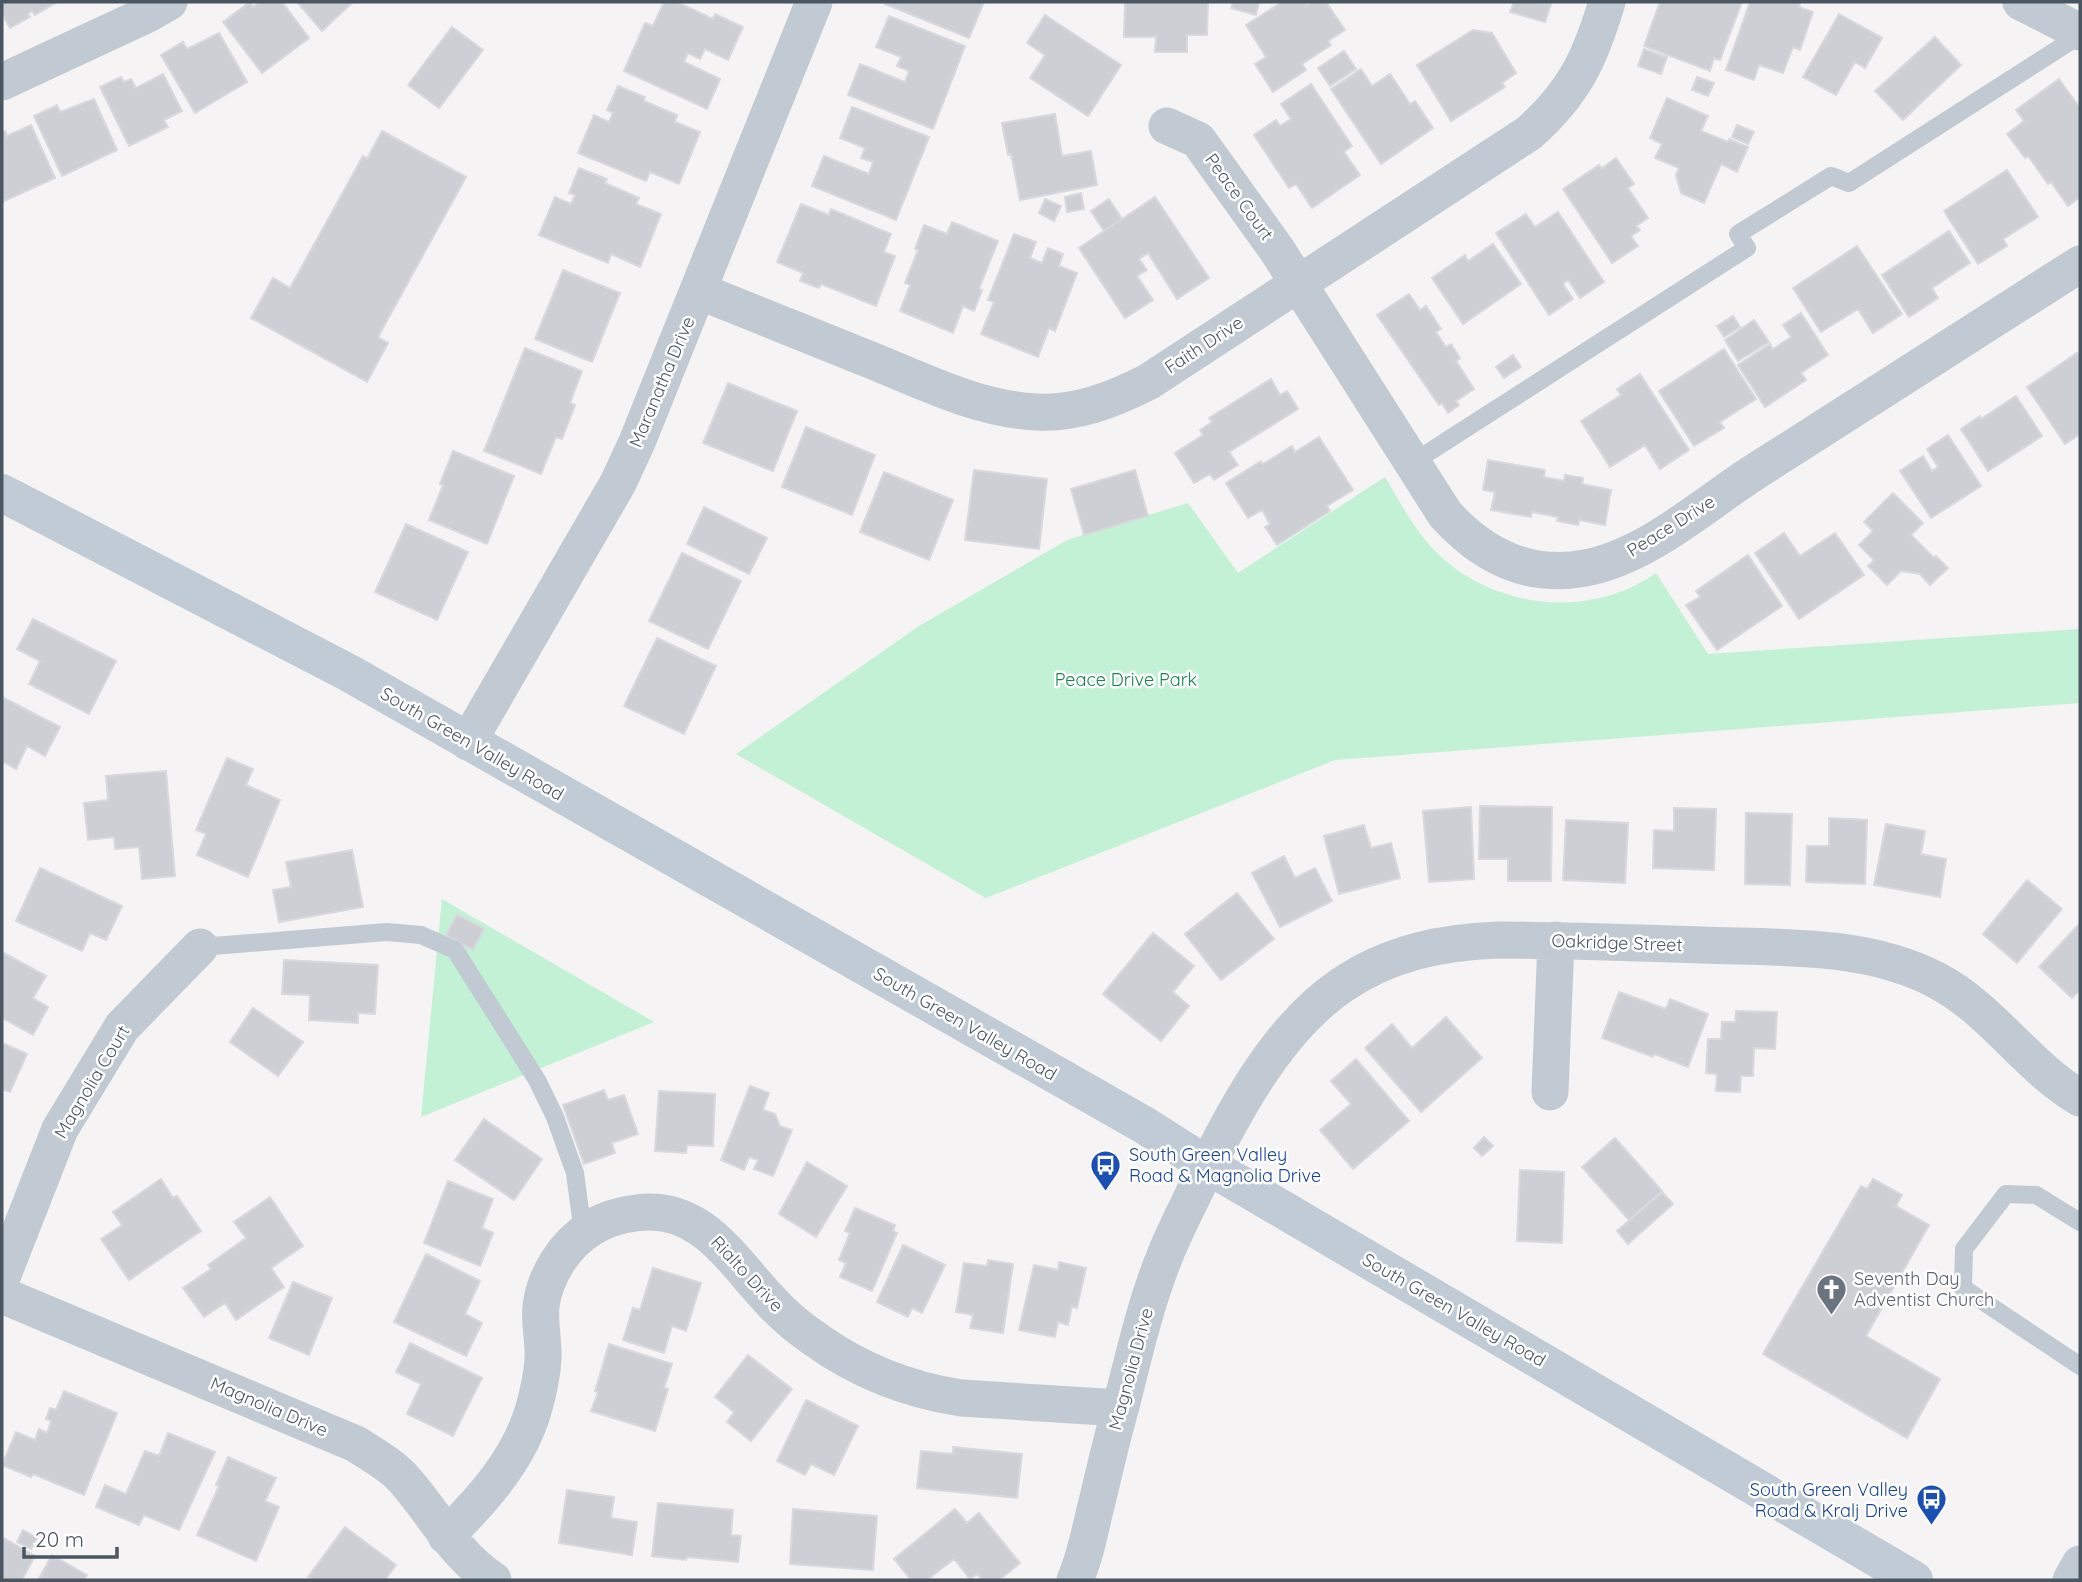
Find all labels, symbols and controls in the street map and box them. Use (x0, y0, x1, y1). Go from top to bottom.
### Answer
street label: Peace Court (1200, 149, 1279, 245)
street label: Faith Drive (1160, 311, 1247, 379)
street label: Maranatha Drive (624, 313, 700, 451)
street label: Peace Drive (1622, 489, 1719, 562)
park label: Peace Drive Park (1055, 668, 1197, 691)
street label: South Green Valley Road (377, 682, 568, 805)
street label: Oakridge Street (1551, 929, 1683, 956)
street label: South Green Valley Road (870, 962, 1061, 1085)
street label: Magnolia Court (49, 1021, 134, 1143)
place label: South Green Valley Road & Magnolia Drive (1129, 1143, 1321, 1187)
bus stop icon: South Green Valley Road & Magnolia Drive (1089, 1148, 1123, 1192)
street label: Rialto Drive (706, 1231, 789, 1317)
street label: South Green Valley Road (1359, 1248, 1550, 1371)
place label: Seventh Day Adventist Church (1854, 1267, 1994, 1311)
church icon: Seventh Day Adventist Church (1814, 1272, 1848, 1316)
street label: Magnolia Drive (1103, 1305, 1158, 1432)
street label: Magnolia Drive (207, 1371, 331, 1442)
place label: South Green Valley Road & Kralj Drive (1750, 1478, 1908, 1522)
bus stop icon: South Green Valley Road & Kralj Drive (1914, 1483, 1948, 1527)
scale bar (24, 1516, 117, 1560)
text: 20 m (35, 1526, 84, 1552)

